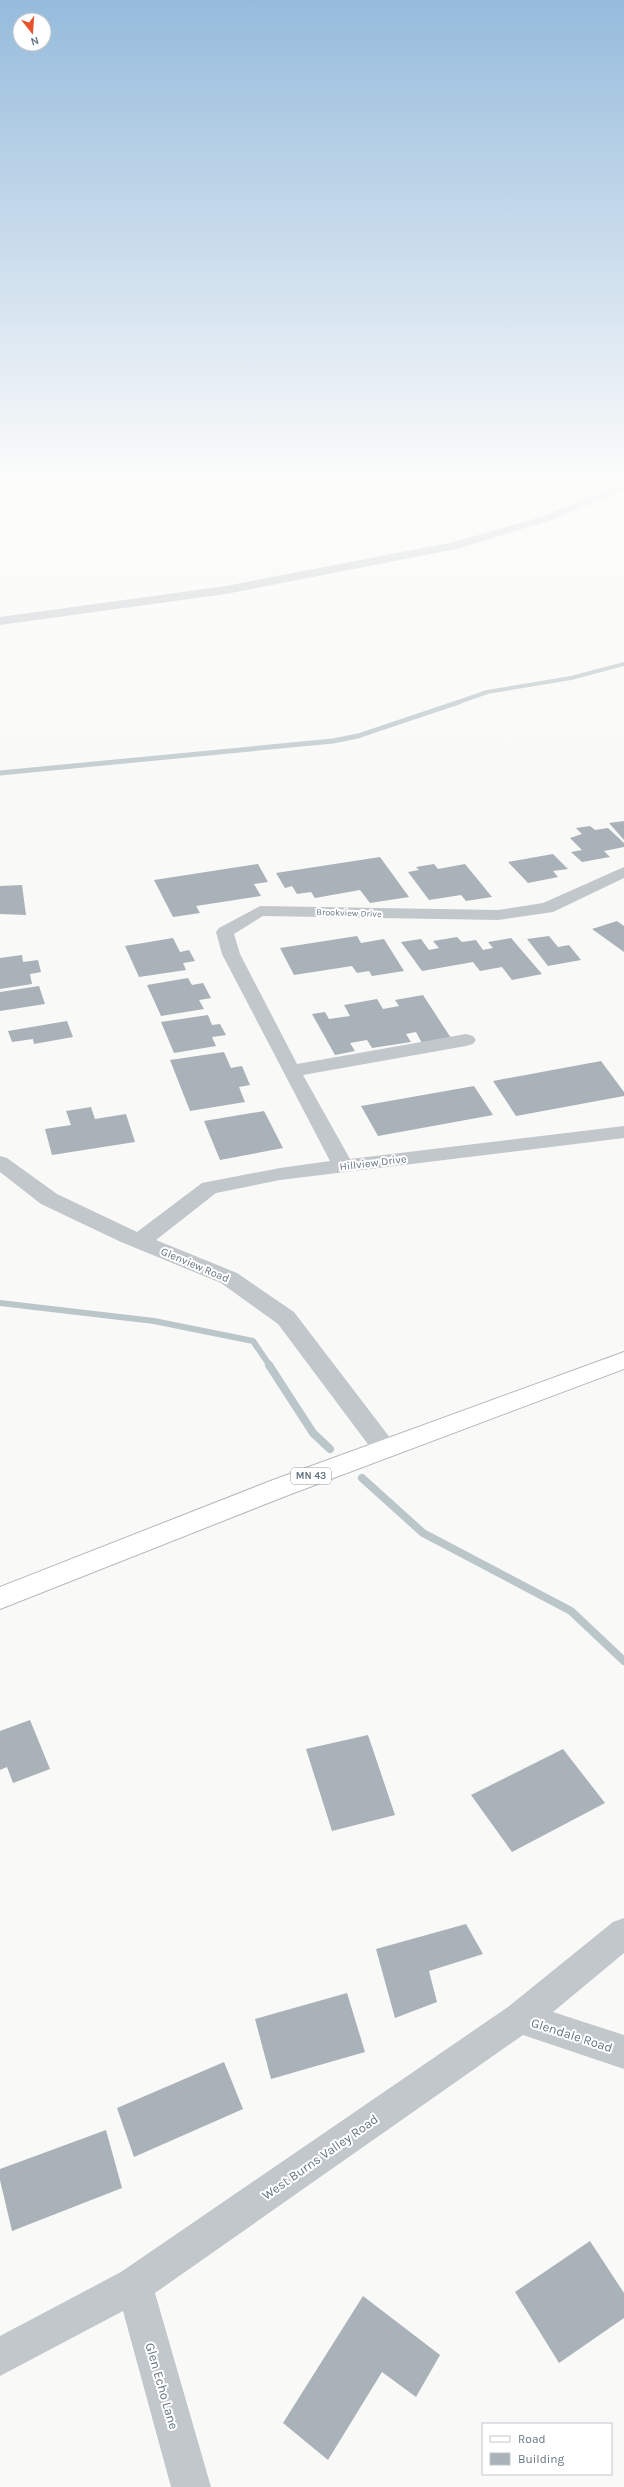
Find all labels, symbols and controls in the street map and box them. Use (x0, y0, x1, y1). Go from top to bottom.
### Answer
north arrow (12, 12, 52, 52)
text: N (29, 34, 40, 48)
street label: Brookview Drive (316, 907, 382, 919)
street label: Hillview Drive (339, 1152, 408, 1174)
street label: Glenview Road (159, 1245, 231, 1285)
road number: MN 43 (291, 1468, 331, 1484)
street label: Glendale Road (529, 2015, 615, 2055)
street label: West Burns Valley Road (259, 2111, 381, 2203)
street label: Glen Echo Lane (142, 2341, 182, 2431)
legend (482, 2423, 612, 2475)
text: Road (518, 2432, 546, 2446)
text: Building (518, 2452, 565, 2466)

